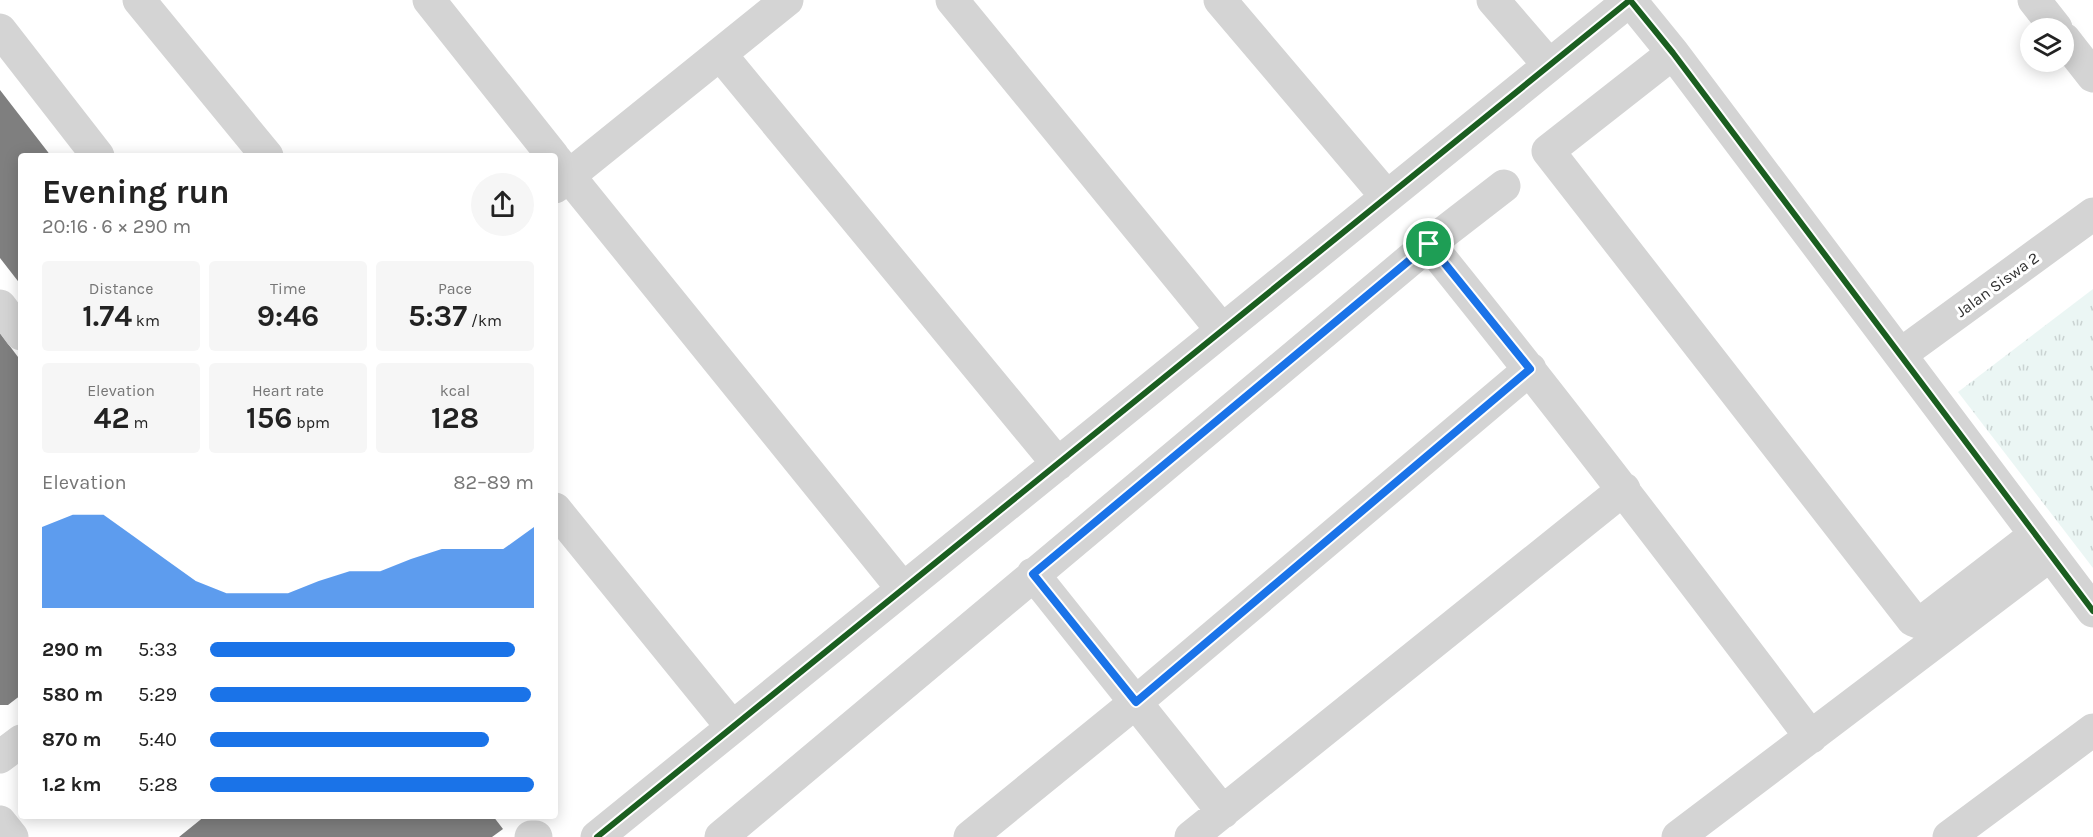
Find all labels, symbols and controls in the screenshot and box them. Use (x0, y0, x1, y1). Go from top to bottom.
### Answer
map controls (2020, 18, 2074, 72)
button: layers (2020, 18, 2074, 72)
text: Evening run (42, 173, 230, 211)
button: share (471, 173, 534, 236)
text: 20:16 · 6 × 290 m (42, 215, 191, 238)
pin (1403, 218, 1454, 269)
icon: arrive (1412, 227, 1445, 260)
street label: Jalan Siswa 2 (1952, 248, 2043, 321)
text: Distance (89, 279, 153, 298)
text: Time (270, 279, 306, 298)
text: Pace (438, 279, 472, 298)
text: 1.74 (82, 298, 132, 334)
text: 9:46 (257, 298, 319, 334)
text: 5:37 (408, 298, 467, 334)
text: km (132, 311, 160, 330)
text: /km (467, 311, 502, 330)
text: Elevation (87, 381, 155, 400)
text: Heart rate (252, 381, 324, 400)
text: kcal (440, 381, 470, 400)
text: 42 (94, 400, 130, 436)
text: 156 (246, 400, 292, 436)
text: 128 (431, 400, 479, 436)
text: m (130, 413, 148, 432)
text: bpm (292, 413, 330, 432)
text: Elevation (42, 471, 127, 494)
text: 82–89 m (453, 471, 534, 494)
text: 290 m (42, 638, 103, 661)
text: 5:33 (138, 638, 178, 661)
text: 580 m (42, 683, 103, 706)
text: 5:29 (138, 683, 177, 706)
text: 870 m (42, 728, 102, 751)
text: 5:40 (138, 728, 177, 751)
text: 1.2 km (42, 773, 101, 796)
text: 5:28 (138, 773, 178, 796)

